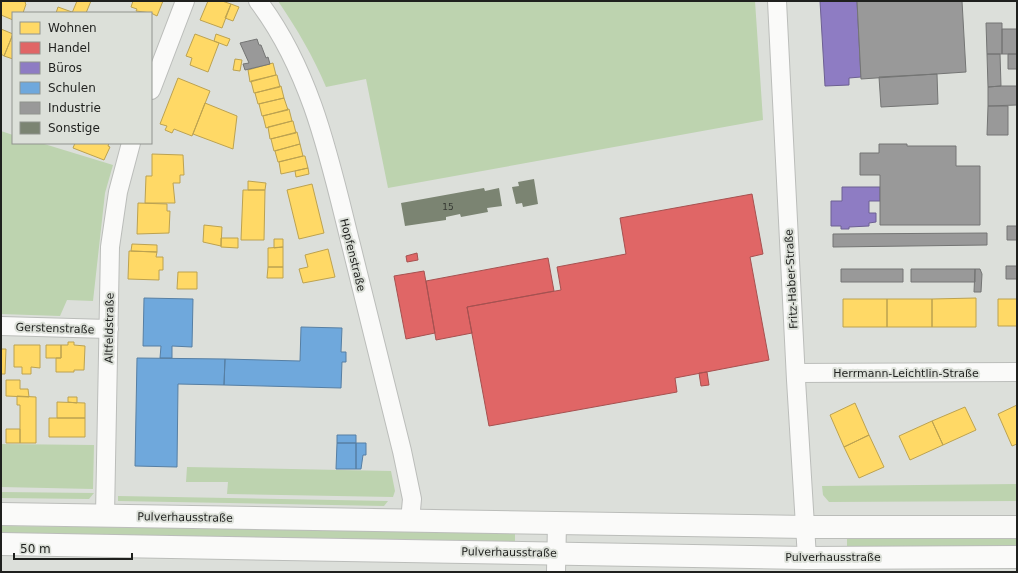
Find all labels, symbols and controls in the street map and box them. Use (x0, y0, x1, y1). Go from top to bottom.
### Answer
legend (12, 12, 152, 144)
text: Wohnen (48, 21, 97, 35)
text: Handel (48, 41, 90, 55)
text: Büros (48, 61, 82, 75)
text: Schulen (48, 81, 96, 95)
text: Industrie (48, 101, 101, 115)
text: Sonstige (48, 121, 100, 135)
house number: 15 (442, 202, 454, 212)
street label: Hopfenstraße (337, 217, 368, 293)
street label: Fritz-Haber-Straße (782, 228, 801, 329)
street label: Altfeldstraße (102, 292, 117, 363)
street label: Gerstenstraße (15, 321, 95, 336)
street label: Herrmann-Leichtlin-Straße (833, 367, 979, 380)
street label: Pulverhausstraße (137, 510, 233, 525)
scale bar (14, 535, 132, 561)
text: 50 m (20, 542, 51, 556)
street label: Pulverhausstraße (461, 545, 557, 560)
street label: Pulverhausstraße (785, 551, 881, 564)

